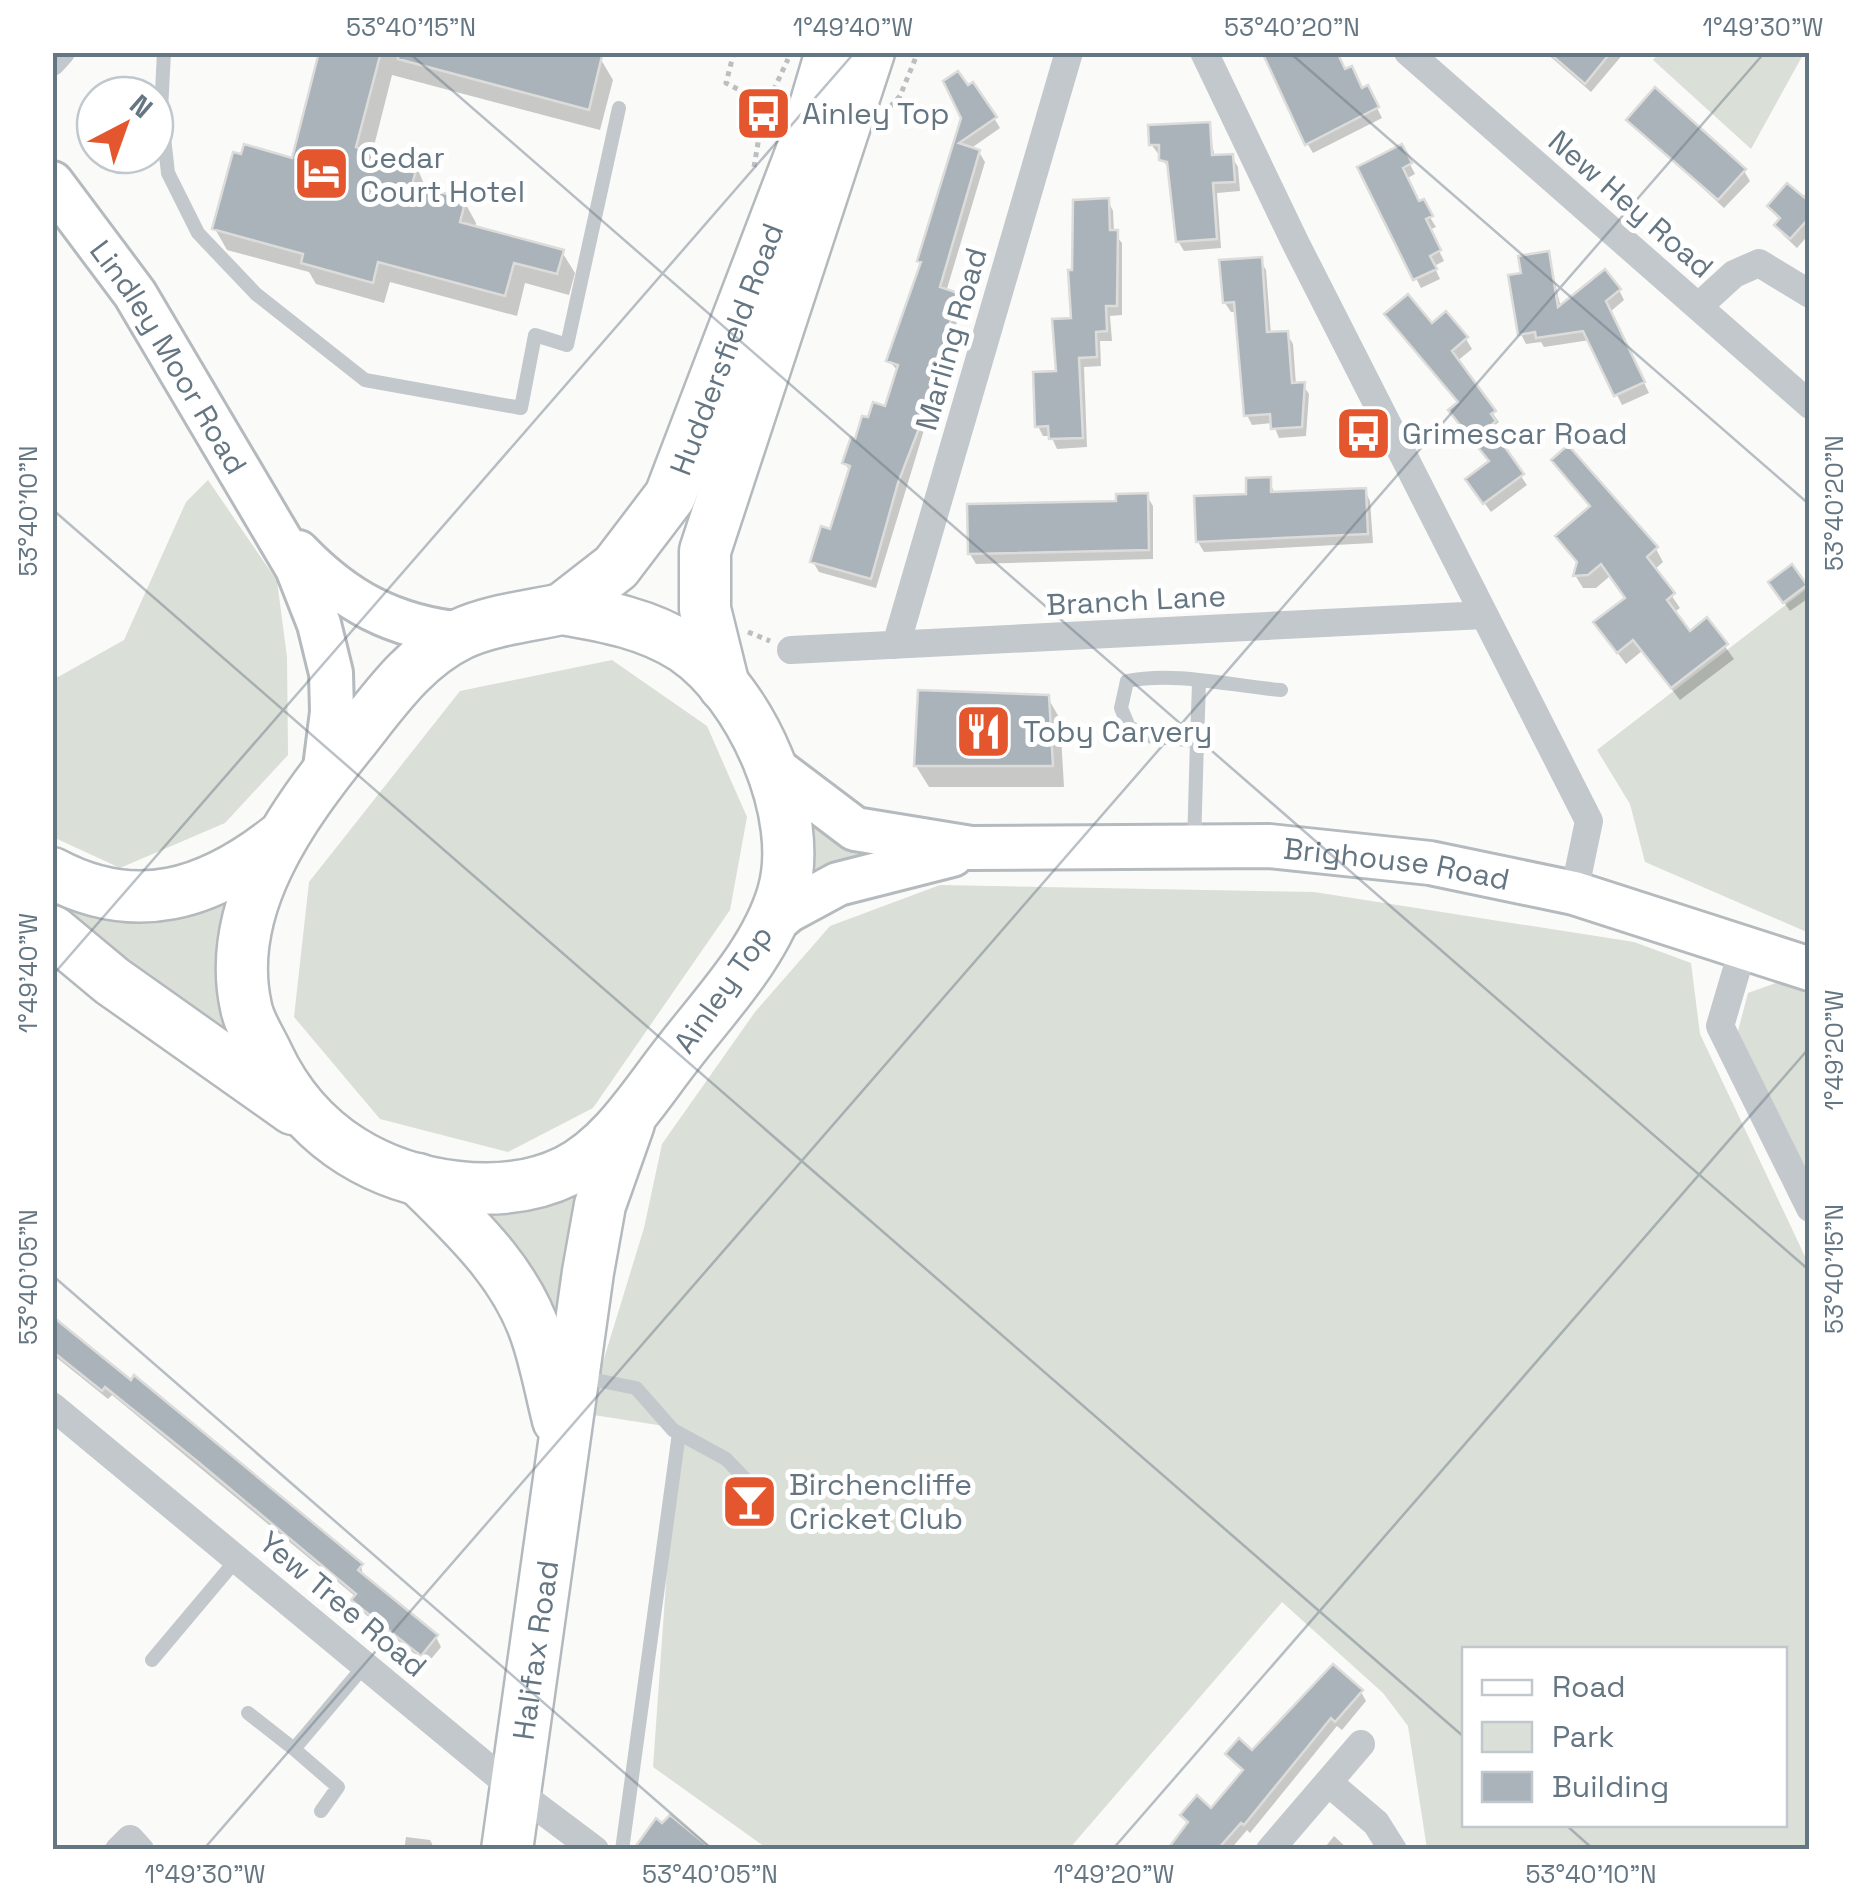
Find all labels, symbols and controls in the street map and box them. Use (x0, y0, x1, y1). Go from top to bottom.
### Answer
text: 53°40'15"N (346, 11, 476, 43)
text: 1°49'40"W (793, 11, 913, 43)
text: 53°40'20"N (1224, 11, 1360, 43)
text: 1°49'30"W (1703, 11, 1823, 43)
north arrow (75, 75, 175, 175)
bus stop icon: Ainley Top (733, 83, 793, 143)
text: N (123, 86, 160, 126)
place label: Ainley Top (802, 94, 950, 133)
street label: New Hey Road (1540, 122, 1722, 286)
place label: Cedar Court Hotel (360, 138, 525, 211)
hotel icon: Cedar Court Hotel (291, 144, 351, 204)
street label: Huddersfield Road (660, 217, 792, 480)
street label: Lindley Moor Road (82, 232, 256, 481)
street label: Marling Road (906, 243, 996, 435)
bus stop icon: Grimescar Road (1333, 403, 1393, 463)
place label: Grimescar Road (1402, 414, 1628, 453)
text: 53°40'20"N (1818, 435, 1850, 571)
text: 53°40'10"N (12, 445, 44, 577)
street label: Branch Lane (1045, 576, 1227, 624)
restaurant icon: Toby Carvery (954, 701, 1014, 761)
place label: Toby Carvery (1023, 712, 1212, 751)
street label: Brighouse Road (1281, 828, 1513, 899)
text: 1°49'40"W (12, 913, 44, 1033)
street label: Ainley Top (665, 917, 781, 1061)
text: 1°49'20"W (1818, 990, 1850, 1110)
text: 53°40'15"N (1818, 1204, 1850, 1334)
text: 53°40'05"N (12, 1209, 44, 1345)
place label: Birchencliffe Cricket Club (789, 1465, 972, 1538)
bar icon: Birchencliffe Cricket Club (720, 1471, 780, 1531)
street label: Yew Tree Road (251, 1522, 435, 1686)
street label: Halifax Road (503, 1558, 567, 1742)
legend (1462, 1647, 1787, 1827)
text: Road (1552, 1667, 1626, 1706)
text: Park (1552, 1717, 1614, 1756)
text: Building (1552, 1767, 1669, 1806)
text: 1°49'30"W (145, 1858, 265, 1890)
text: 53°40'05"N (642, 1858, 778, 1890)
text: 1°49'20"W (1054, 1858, 1174, 1890)
text: 53°40'10"N (1525, 1858, 1657, 1890)

